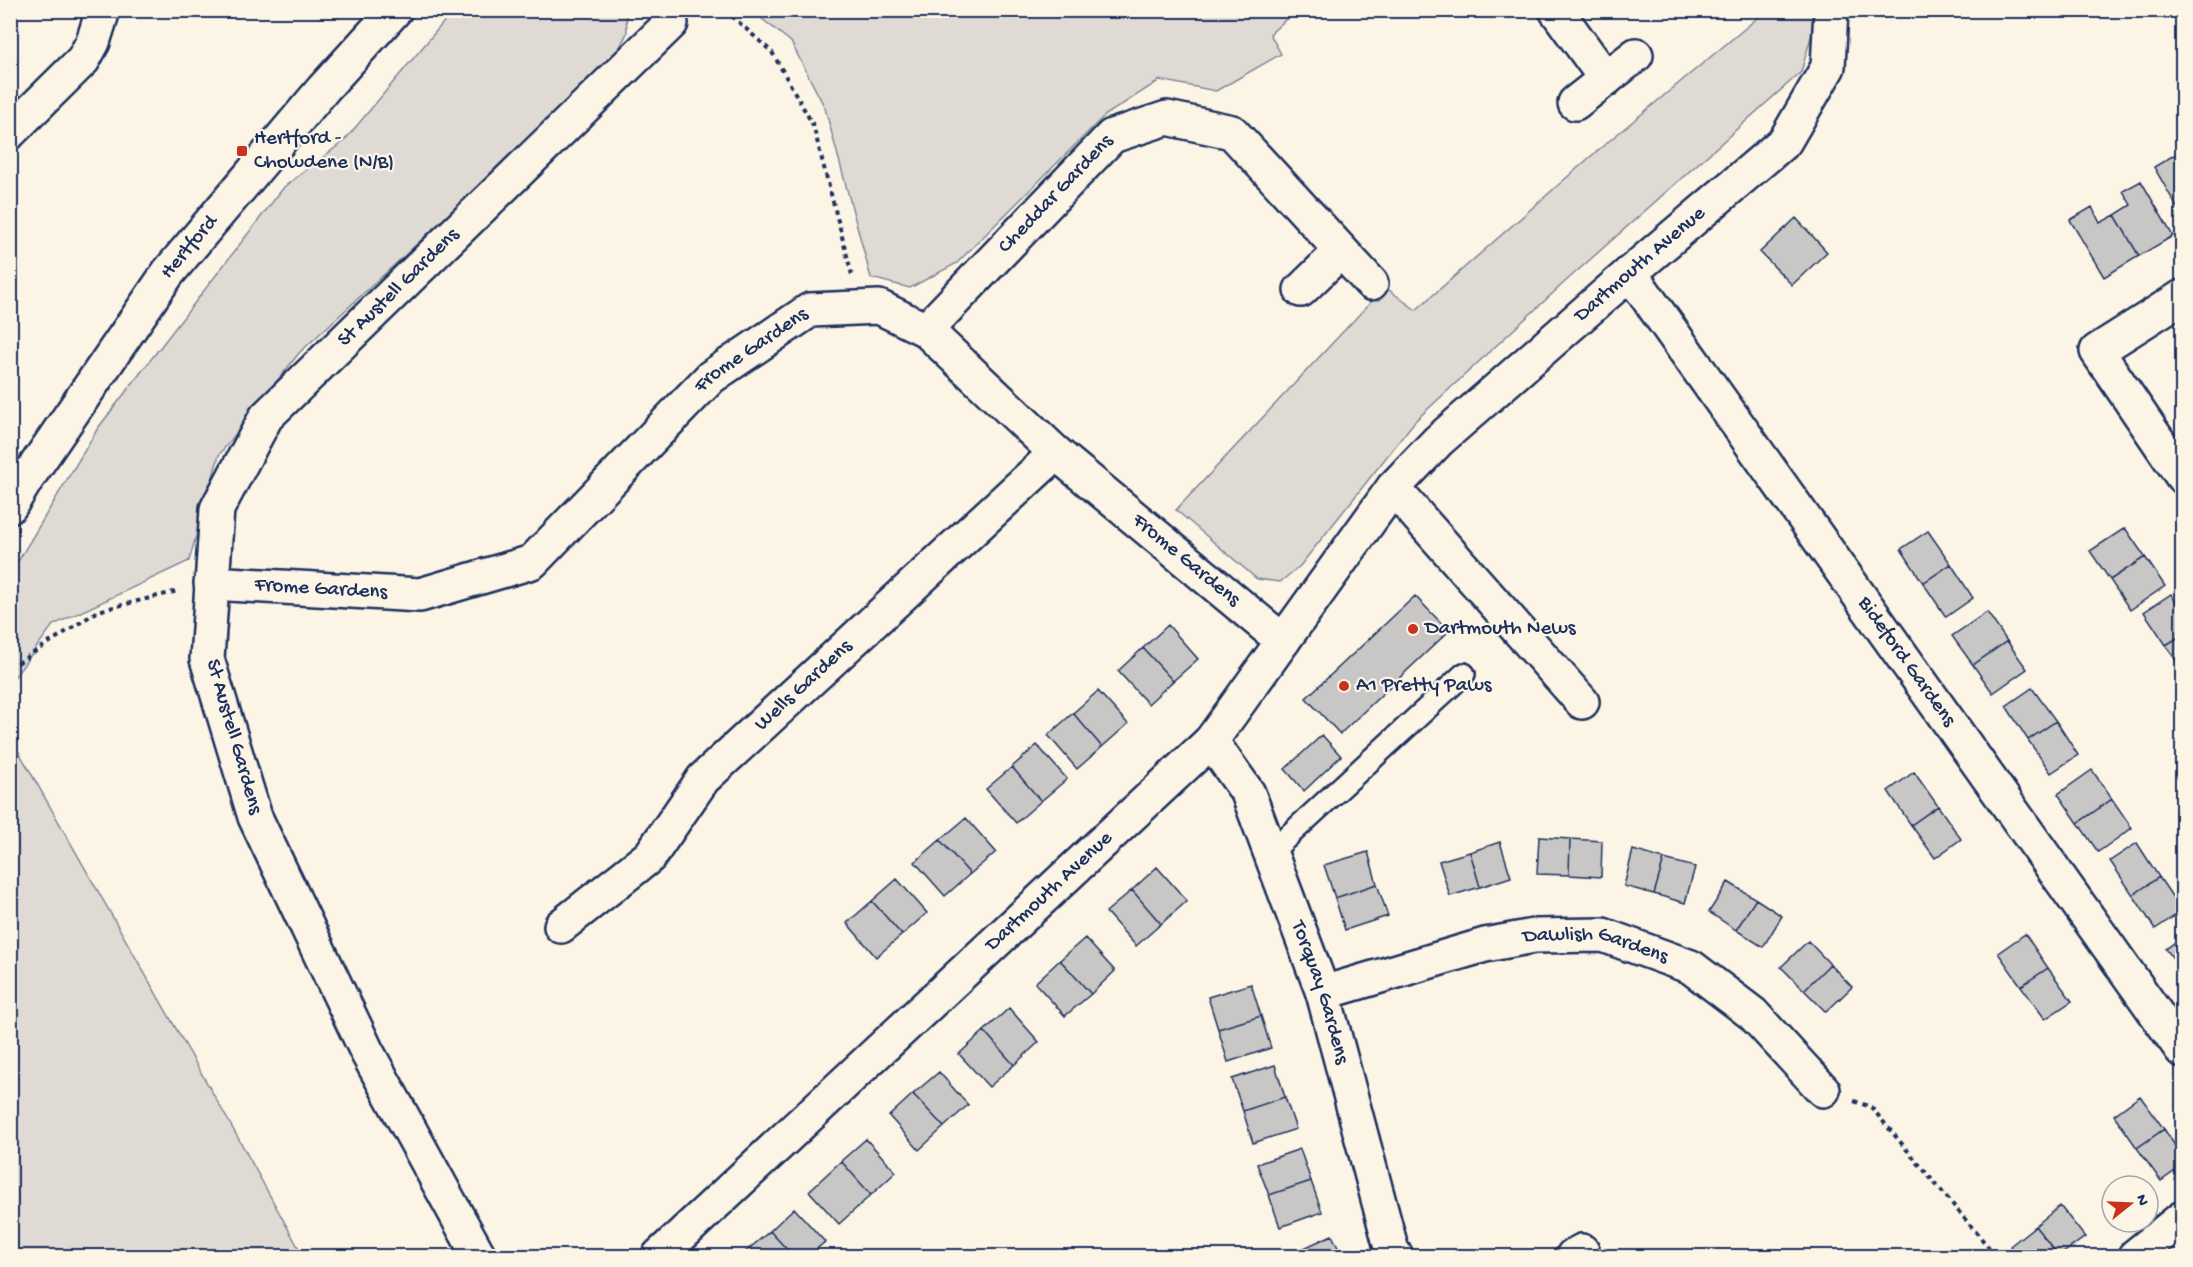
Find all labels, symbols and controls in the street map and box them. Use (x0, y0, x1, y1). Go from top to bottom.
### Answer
place label: Hertford - Chowdene (N/B) (254, 127, 394, 176)
street label: Cheddar Gardens (993, 129, 1120, 259)
marker: Hertford - Chowdene (N/B) (235, 144, 249, 158)
street label: Dartmouth Avenue (1568, 201, 1712, 329)
street label: Hertford (156, 209, 225, 285)
street label: St Austell Gardens (333, 222, 466, 353)
street label: Frome Gardens (689, 301, 814, 399)
street label: Frome Gardens (1126, 508, 1246, 613)
street label: Frome Gardens (253, 573, 389, 606)
street label: Bideford Gardens (1851, 591, 1962, 733)
place label: Dartmouth News (1423, 617, 1577, 642)
marker: Dartmouth News (1406, 622, 1420, 636)
street label: Wells Gardens (750, 634, 859, 737)
street label: St Austell Gardens (199, 657, 267, 819)
place label: A1 Pretty Paws (1356, 674, 1493, 699)
marker: A1 Pretty Paws (1337, 679, 1351, 693)
street label: Dartmouth Avenue (979, 825, 1119, 959)
street label: Torquay Gardens (1284, 917, 1354, 1068)
street label: Dawlish Gardens (1519, 922, 1673, 971)
north arrow (2100, 1174, 2160, 1234)
text: N (2130, 1193, 2152, 1209)

